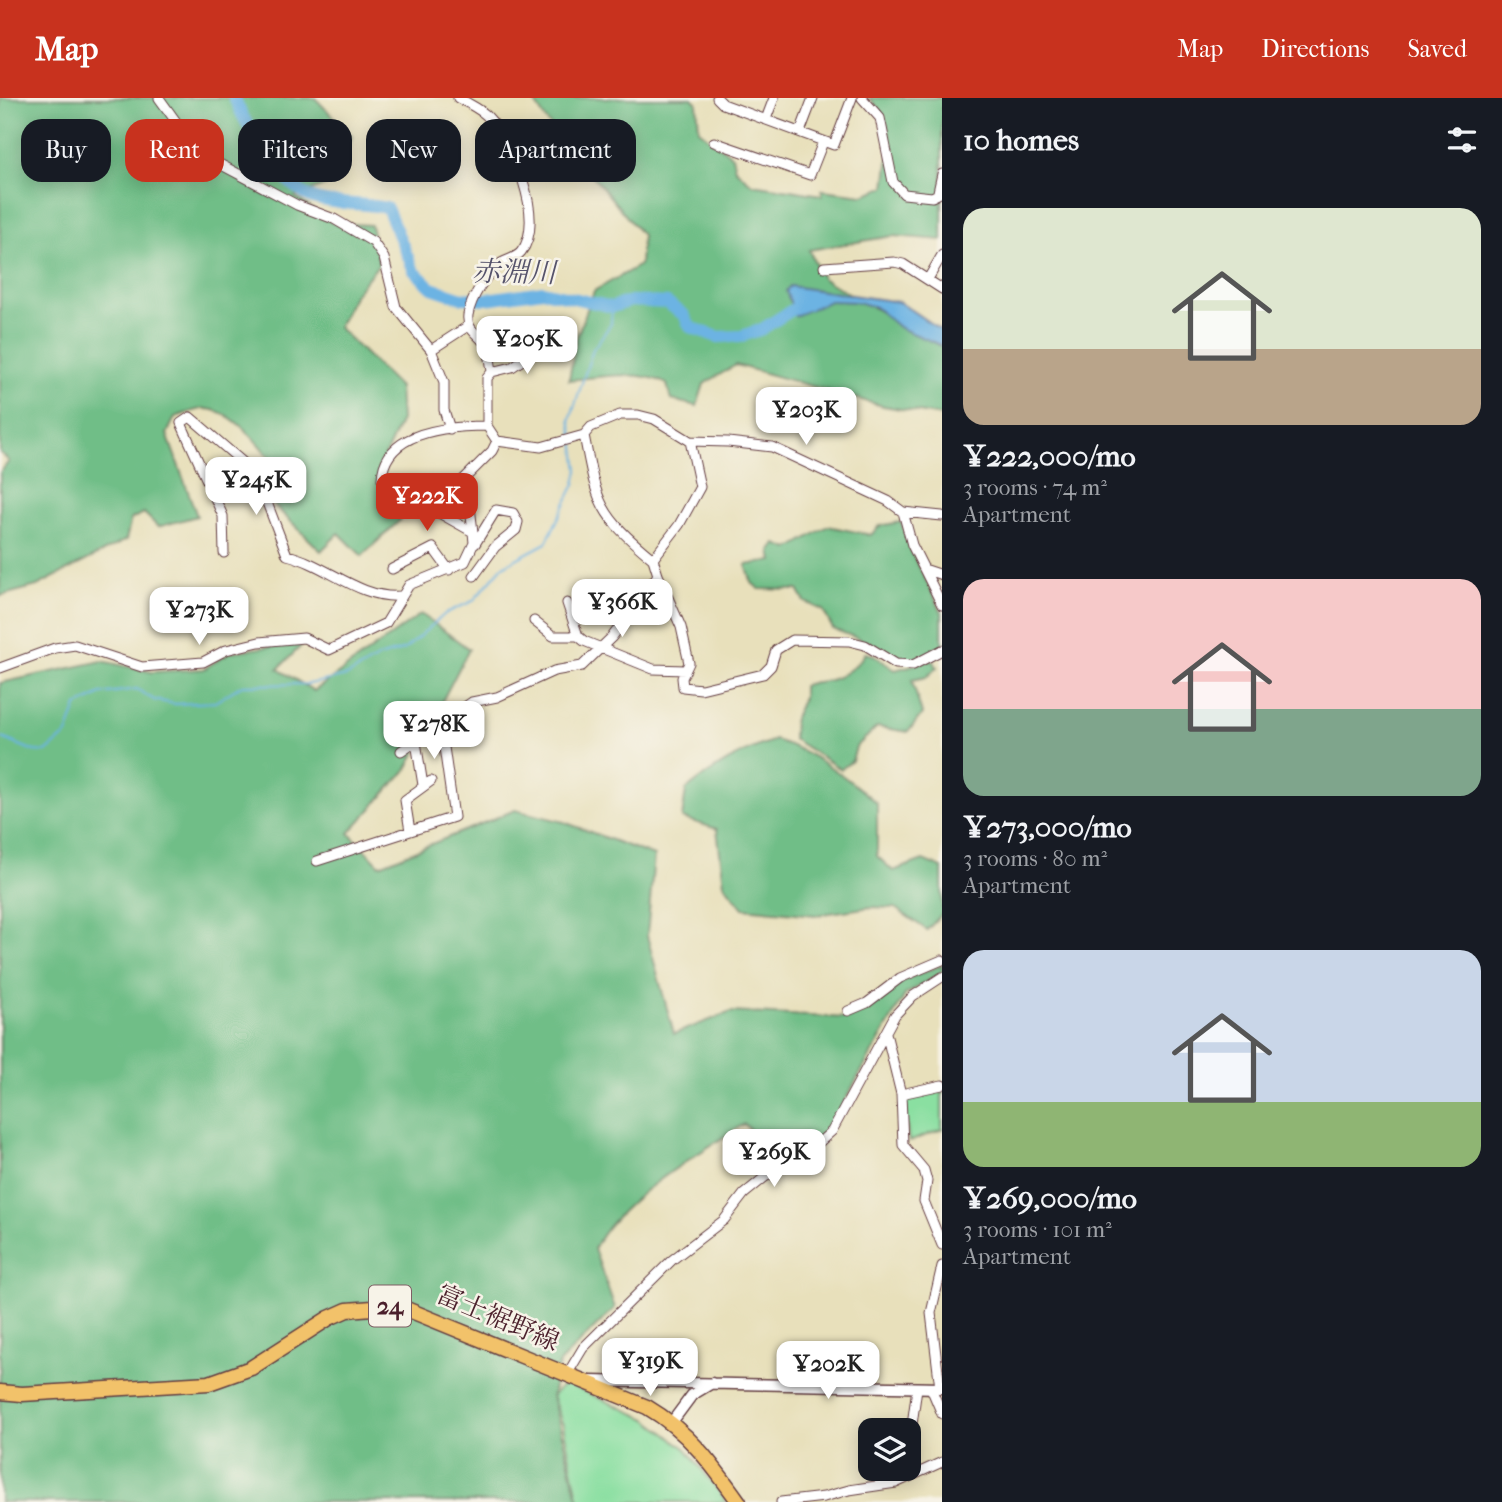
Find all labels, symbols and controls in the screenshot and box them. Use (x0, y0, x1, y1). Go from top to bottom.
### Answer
text: Map (35, 30, 98, 69)
text: Map (1177, 35, 1223, 63)
text: Directions (1261, 35, 1369, 63)
text: Saved (1407, 35, 1467, 63)
chip: Buy (21, 119, 111, 182)
chip: Rent (125, 119, 224, 182)
chip: Filters (238, 119, 352, 182)
chip: New (366, 119, 461, 182)
chip: Apartment (475, 119, 636, 182)
icon: filters (1443, 121, 1481, 159)
text: 10 homes (963, 123, 1079, 158)
icon: home (1159, 253, 1285, 379)
water label: 赤淵川 (472, 255, 559, 289)
pin: ¥205K (478, 316, 576, 376)
text: ¥205K (492, 325, 562, 352)
pin: ¥203K (757, 388, 855, 447)
text: ¥203K (772, 396, 840, 423)
text: ¥222,000/mo (963, 439, 1136, 474)
pin: ¥245K (207, 458, 305, 517)
text: ¥245K (221, 466, 291, 493)
pin: ¥222K (378, 474, 476, 533)
text: 3 rooms · 74 m² (963, 474, 1107, 501)
text: ¥222K (392, 482, 462, 509)
text: Apartment (963, 501, 1071, 528)
pin: ¥366K (573, 580, 671, 639)
pin: ¥273K (150, 588, 248, 647)
text: ¥366K (588, 588, 656, 615)
text: ¥273K (166, 596, 232, 623)
icon: home (1159, 624, 1285, 750)
pin: ¥278K (385, 702, 483, 761)
text: ¥278K (399, 710, 469, 737)
text: ¥273,000/mo (963, 810, 1132, 845)
text: 3 rooms · 80 m² (963, 845, 1107, 872)
text: Apartment (963, 872, 1071, 899)
icon: home (1159, 995, 1285, 1121)
pin: ¥269K (725, 1130, 823, 1189)
text: ¥269K (739, 1138, 809, 1165)
text: ¥269,000/mo (963, 1181, 1137, 1216)
text: 3 rooms · 101 m² (963, 1216, 1112, 1243)
text: Apartment (963, 1243, 1071, 1270)
street label: 富士裾野線 (432, 1278, 564, 1358)
road number: 24 (369, 1286, 411, 1326)
pin: ¥319K (601, 1338, 699, 1398)
pin: ¥202K (779, 1342, 877, 1401)
text: ¥319K (618, 1347, 682, 1374)
text: ¥202K (793, 1350, 863, 1377)
map controls (858, 1418, 921, 1481)
button: layers (858, 1418, 921, 1481)

